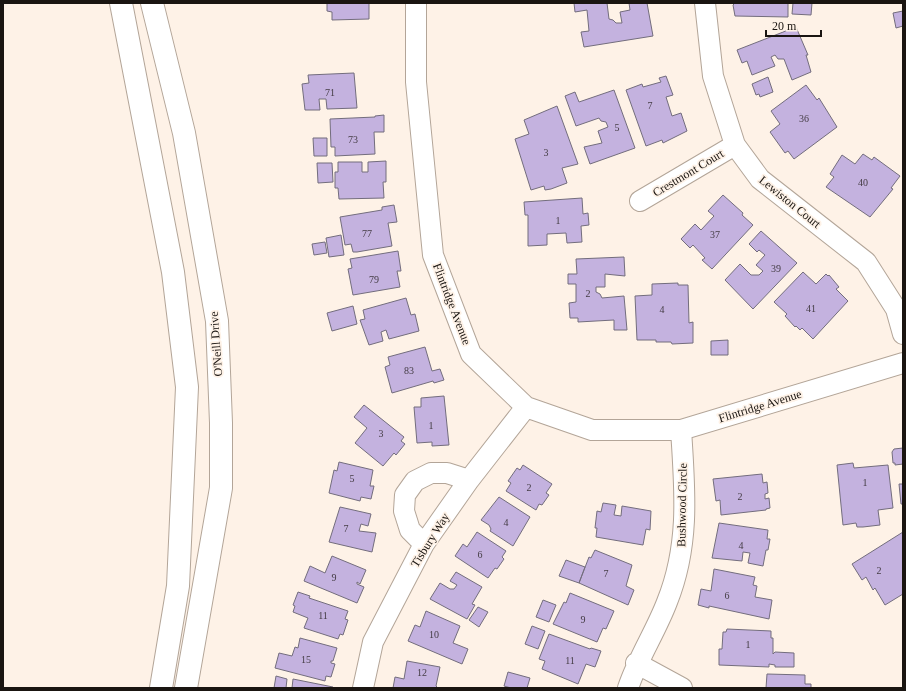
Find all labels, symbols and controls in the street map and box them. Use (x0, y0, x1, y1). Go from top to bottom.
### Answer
scale bar (766, 12, 821, 38)
text: 20 m (772, 19, 797, 33)
house number: 71 (325, 87, 335, 98)
house number: 7 (648, 100, 653, 111)
house number: 36 (799, 113, 809, 124)
house number: 5 (615, 122, 620, 133)
house number: 73 (348, 134, 358, 145)
street label: Crestmont Court (650, 146, 727, 200)
house number: 3 (544, 147, 549, 158)
street label: Lewiston Court (756, 173, 824, 231)
house number: 40 (858, 177, 868, 188)
house number: 1 (556, 215, 561, 226)
house number: 77 (362, 228, 372, 239)
house number: 37 (710, 229, 720, 240)
street label: Flintridge Avenue (430, 261, 474, 347)
house number: 39 (771, 263, 781, 274)
house number: 79 (369, 274, 379, 285)
house number: 2 (586, 288, 591, 299)
house number: 41 (806, 303, 816, 314)
house number: 4 (660, 304, 665, 315)
street label: O'Neill Drive (207, 311, 225, 377)
house number: 83 (404, 365, 414, 376)
street label: Flintridge Avenue (717, 387, 803, 425)
house number: 1 (429, 420, 434, 431)
house number: 3 (379, 428, 384, 439)
street label: Bushwood Circle (674, 463, 690, 547)
house number: 5 (350, 473, 355, 484)
house number: 1 (863, 477, 868, 488)
house number: 2 (527, 482, 532, 493)
house number: 2 (738, 491, 743, 502)
street label: Tisbury Way (408, 510, 452, 570)
house number: 4 (504, 517, 509, 528)
house number: 7 (344, 523, 349, 534)
house number: 4 (739, 540, 744, 551)
house number: 6 (478, 549, 483, 560)
house number: 2 (877, 565, 882, 576)
house number: 7 (604, 568, 609, 579)
house number: 9 (332, 572, 337, 583)
house number: 6 (725, 590, 730, 601)
house number: 11 (318, 610, 328, 621)
house number: 9 (581, 614, 586, 625)
house number: 10 (429, 629, 439, 640)
house number: 1 (746, 639, 751, 650)
house number: 15 (301, 654, 311, 665)
house number: 11 (565, 655, 575, 666)
house number: 12 (417, 667, 427, 678)

